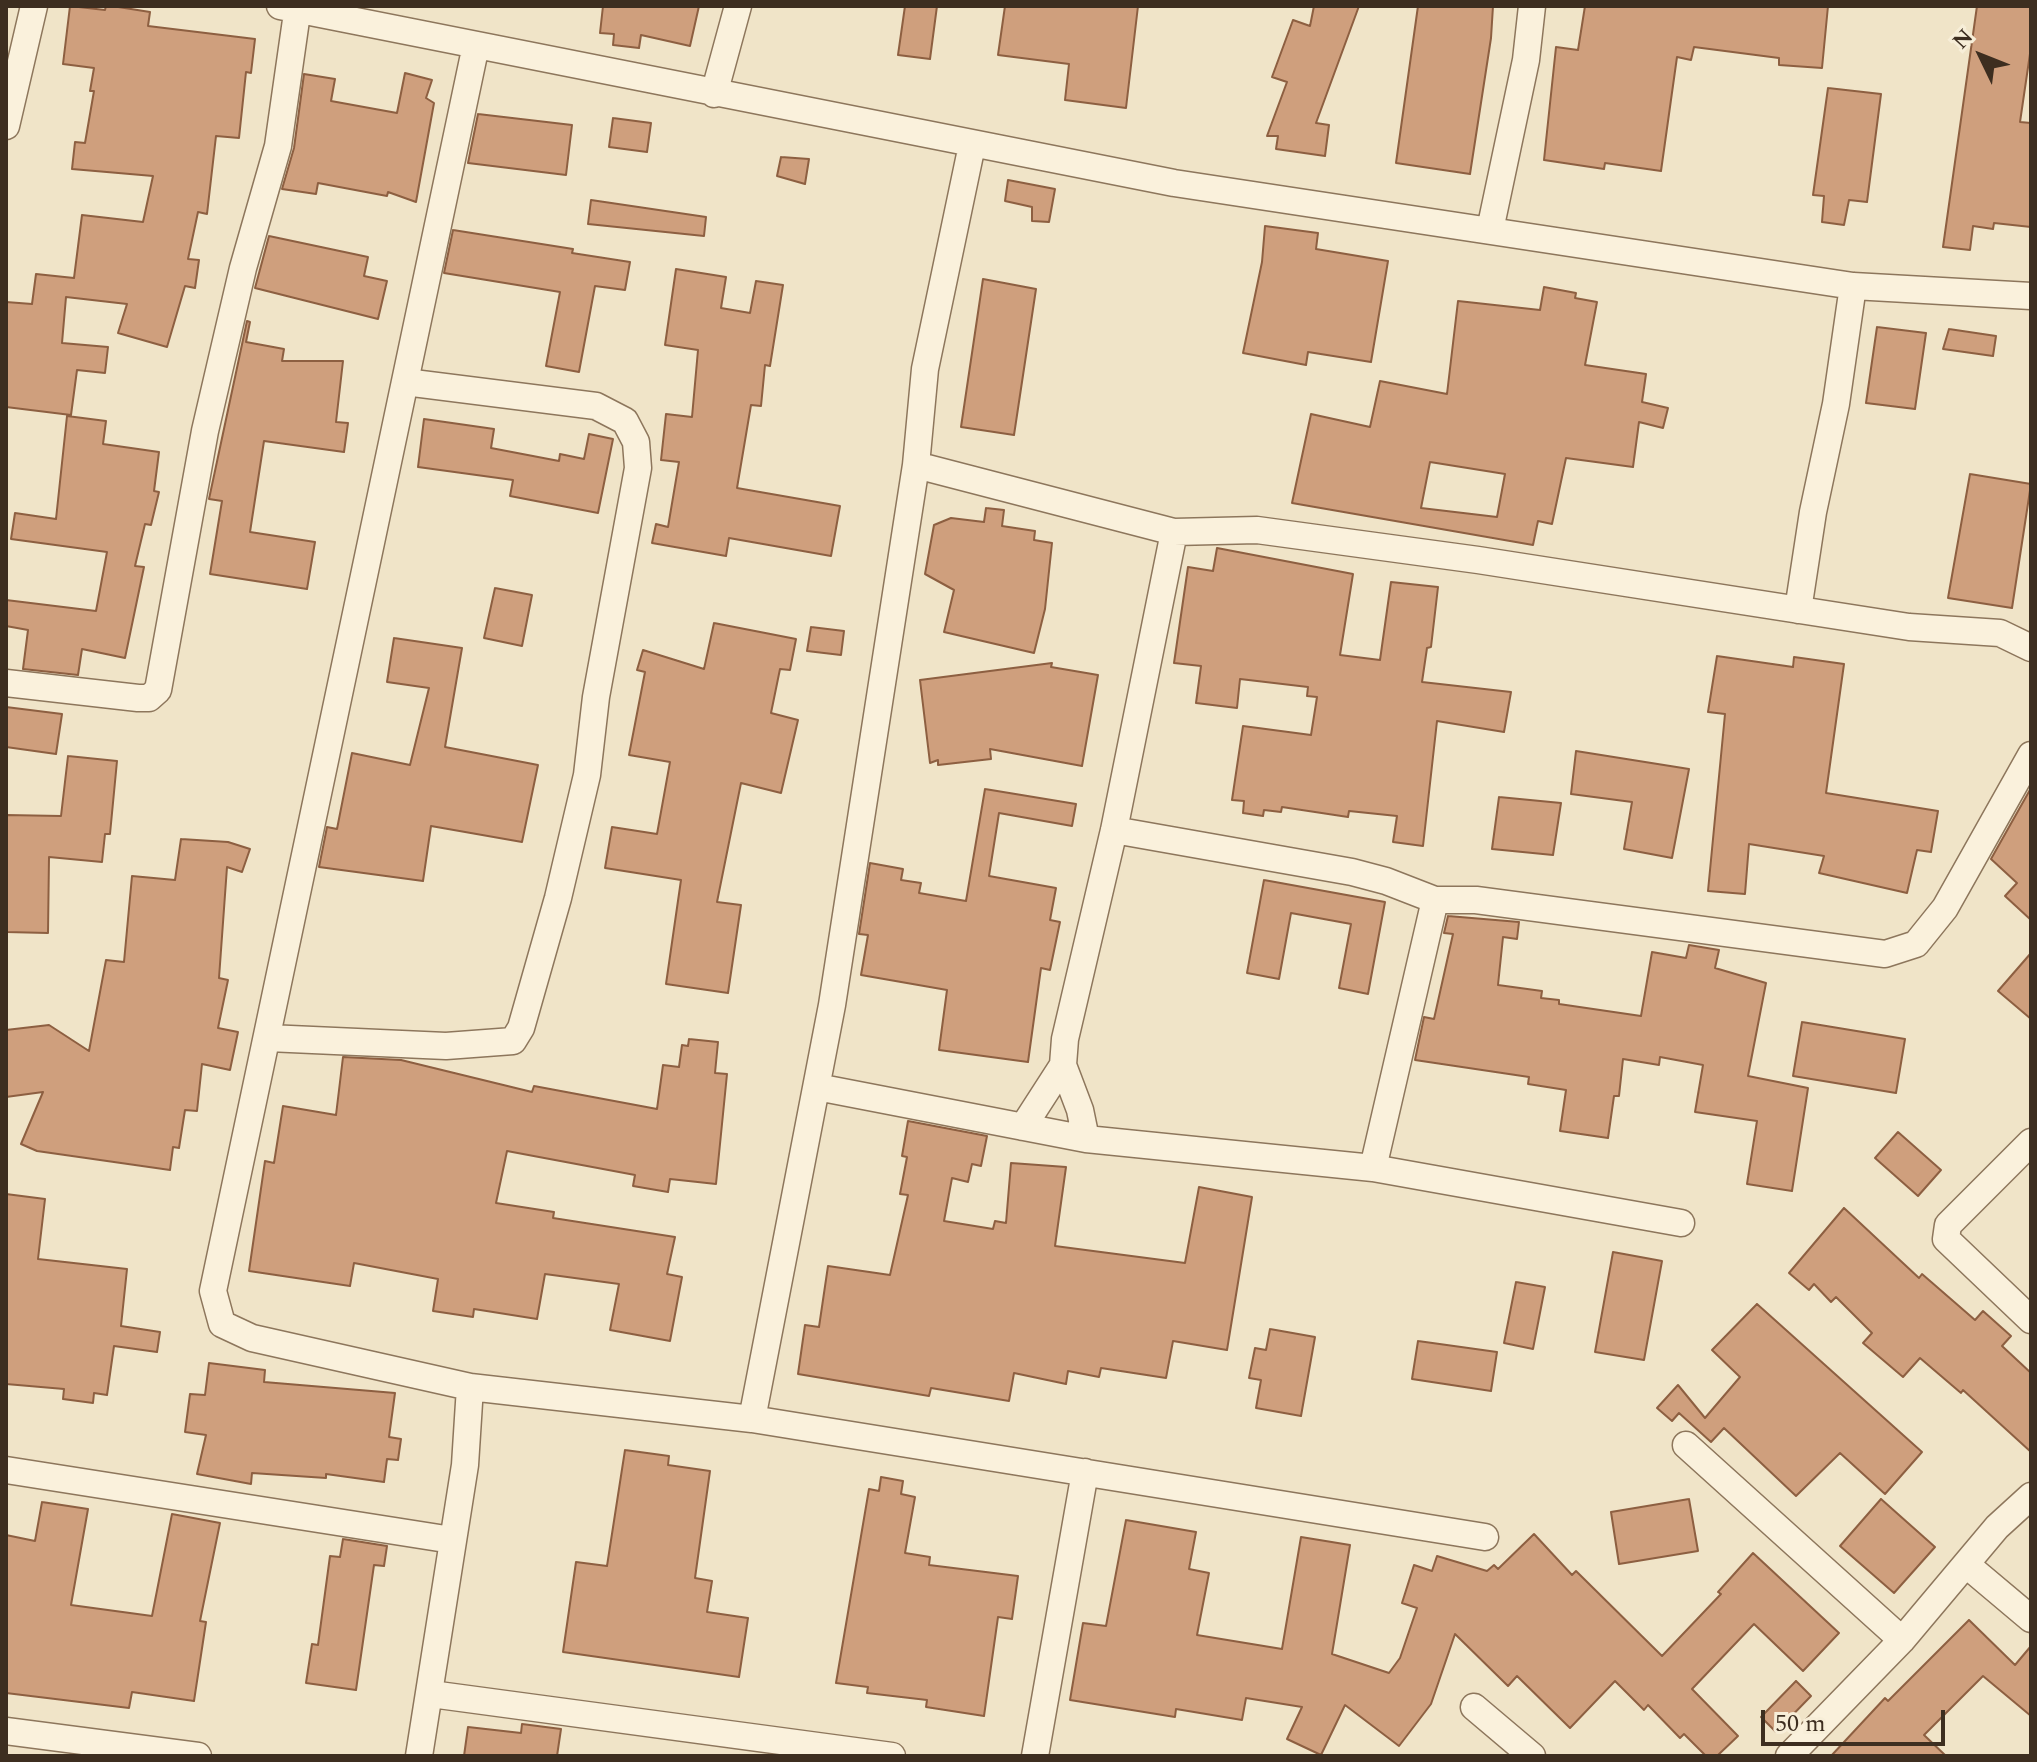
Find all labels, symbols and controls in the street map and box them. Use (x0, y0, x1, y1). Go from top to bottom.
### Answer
north arrow (1941, 16, 2021, 96)
text: N (1945, 21, 1981, 57)
scale bar (1765, 1694, 1949, 1744)
text: 50 m (1775, 1706, 1826, 1742)

